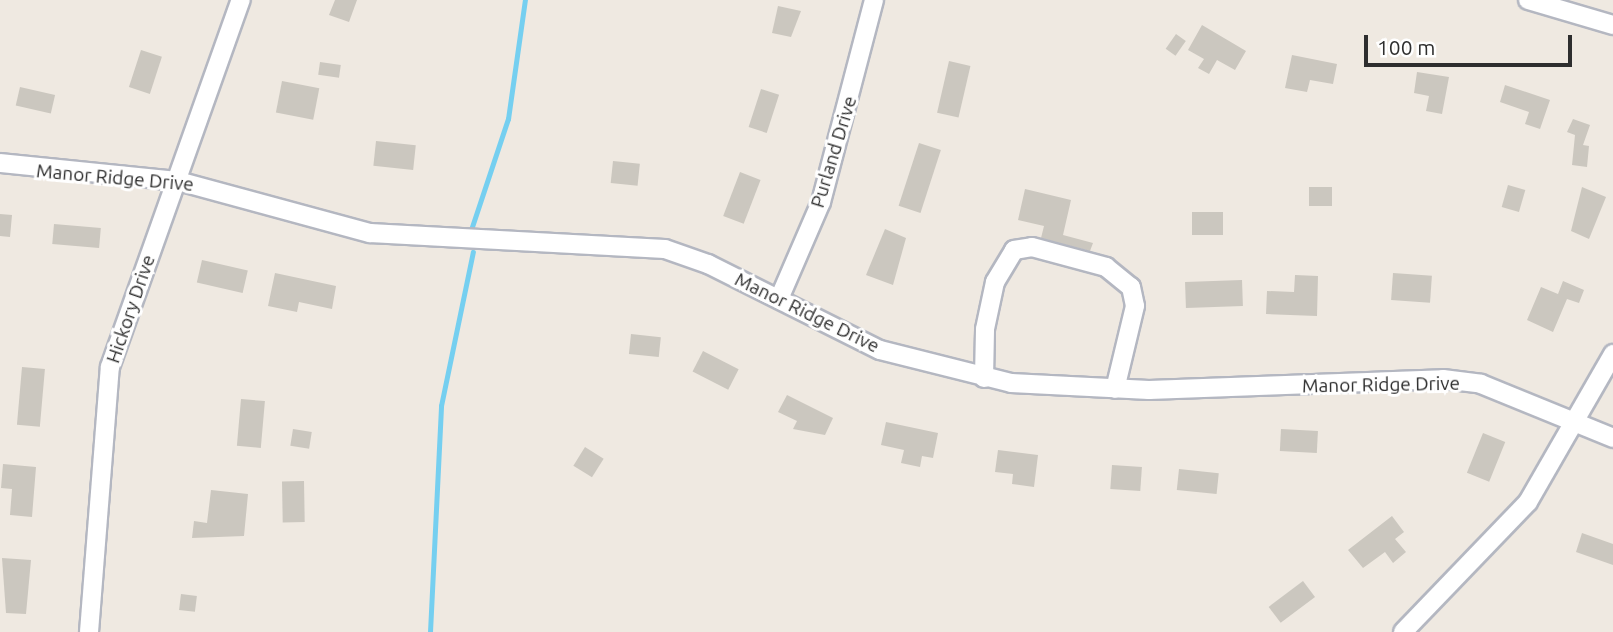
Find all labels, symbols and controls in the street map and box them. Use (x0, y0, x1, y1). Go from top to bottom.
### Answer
scale bar (1368, 21, 1576, 65)
text: 100 m (1377, 35, 1435, 59)
street label: Purland Drive (806, 93, 862, 211)
street label: Manor Ridge Drive (35, 160, 195, 196)
street label: Hickory Drive (102, 252, 160, 366)
street label: Manor Ridge Drive (731, 268, 883, 358)
street label: Manor Ridge Drive (1302, 372, 1460, 398)

